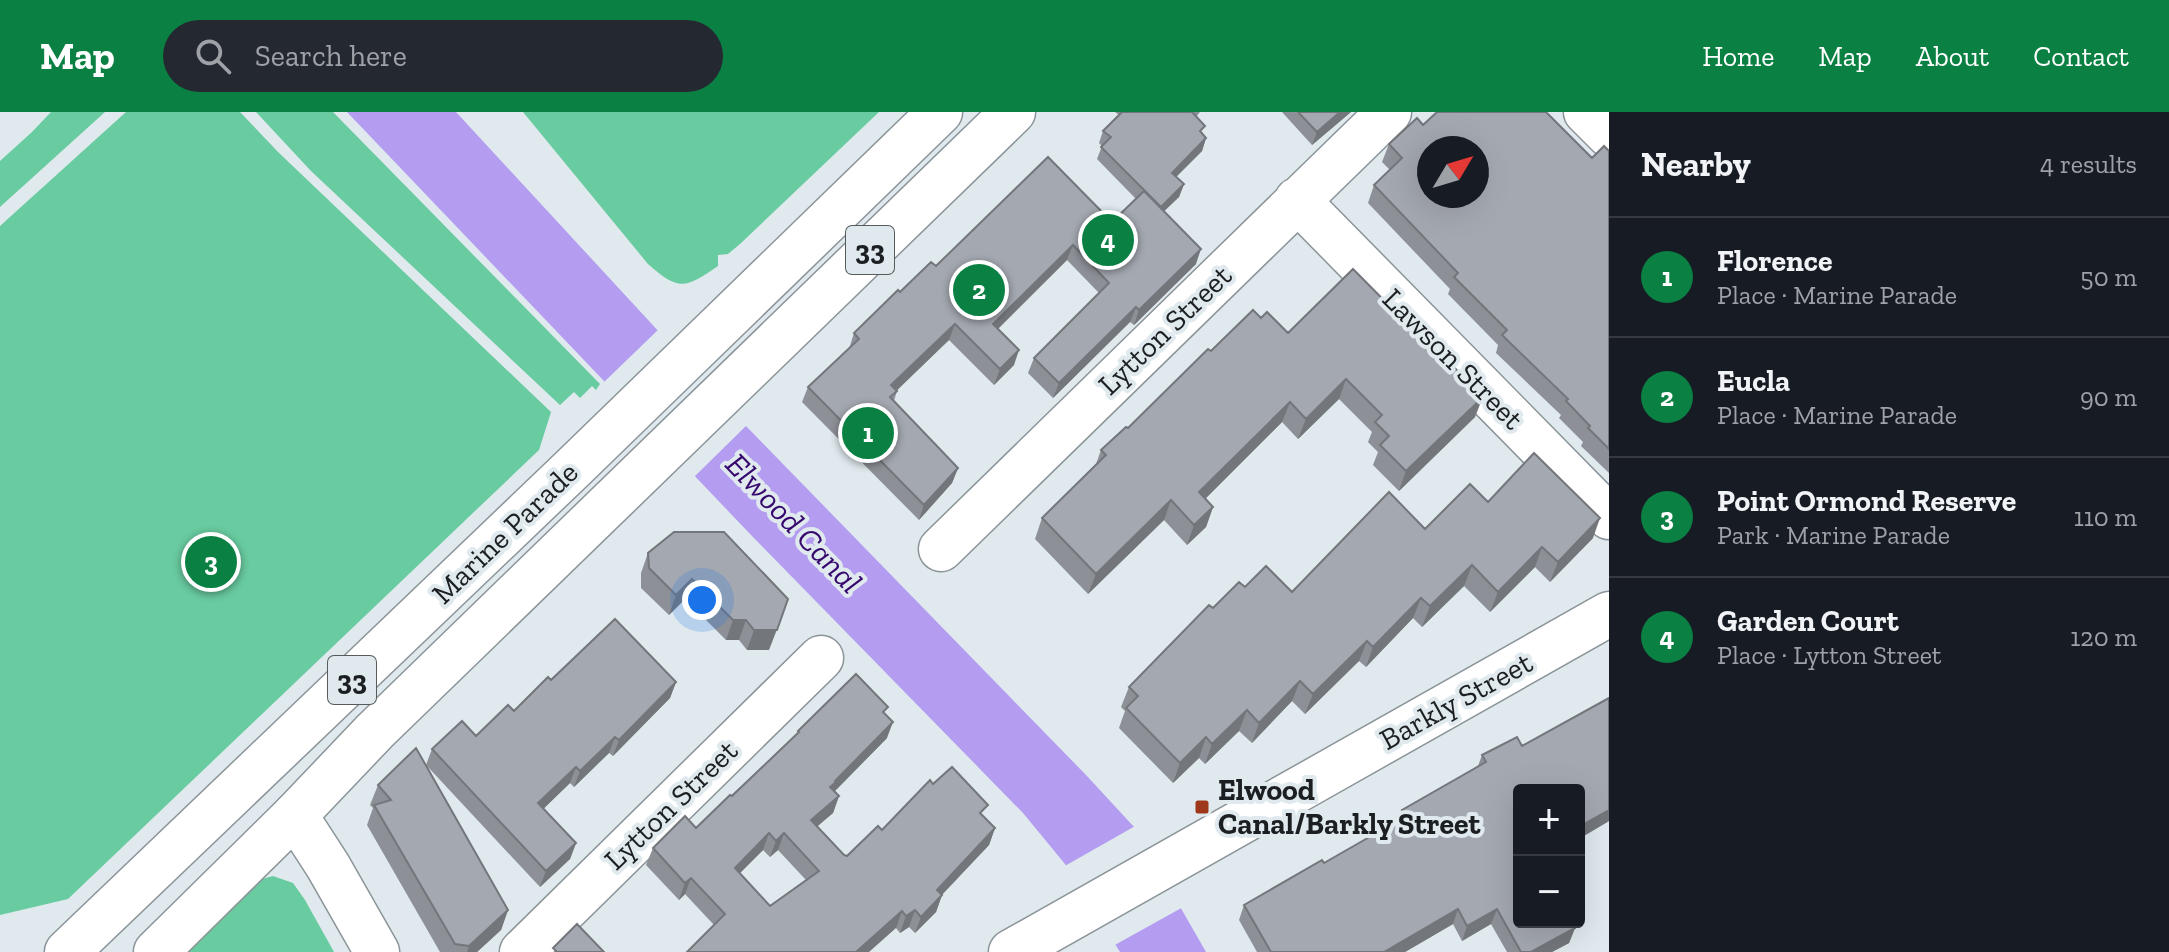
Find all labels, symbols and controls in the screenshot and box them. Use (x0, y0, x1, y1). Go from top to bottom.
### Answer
search box (163, 20, 723, 92)
text: Map (40, 33, 115, 79)
icon: search (191, 34, 235, 78)
text: Search here (255, 38, 407, 74)
text: Home (1702, 40, 1774, 73)
text: Map (1818, 40, 1872, 73)
text: About (1916, 40, 1989, 73)
text: Contact (2033, 40, 2129, 73)
north arrow (1417, 136, 1489, 208)
text: Nearby (1641, 144, 1751, 185)
text: 4 results (2040, 148, 2137, 180)
pin: 4 (1082, 210, 1134, 270)
road number: 33 (846, 226, 894, 274)
text: Florence (1717, 243, 1832, 279)
street label: Lytton Street (1091, 258, 1239, 402)
pin: 2 (953, 260, 1005, 320)
text: 1 (1662, 261, 1672, 293)
text: 50 m (2080, 261, 2137, 293)
text: Place · Marine Parade (1717, 279, 1957, 311)
street label: Lawson Street (1375, 281, 1531, 437)
text: Eucla (1717, 363, 1790, 399)
text: 2 (1660, 381, 1674, 413)
text: 90 m (2080, 381, 2137, 413)
text: Place · Marine Parade (1717, 399, 1957, 431)
pin: 1 (842, 403, 894, 463)
water label: Elwood Canal (718, 445, 870, 601)
street label: Marine Parade (425, 454, 585, 612)
text: Point Ormond Reserve (1717, 483, 2016, 519)
text: 3 (1660, 501, 1674, 533)
text: 110 m (2074, 501, 2137, 533)
text: Park · Marine Parade (1717, 519, 1950, 551)
pin: 3 (185, 532, 237, 592)
your location (682, 580, 722, 620)
text: Garden Court (1717, 603, 1899, 639)
text: 4 (1660, 621, 1674, 653)
text: 120 m (2070, 621, 2137, 653)
text: Place · Lytton Street (1717, 639, 1942, 671)
street label: Barkly Street (1373, 644, 1539, 758)
road number: 33 (328, 656, 376, 704)
street label: Lytton Street (597, 733, 745, 877)
place label: Elwood Canal/Barkly Street (1218, 772, 1482, 842)
map controls (1513, 784, 1585, 928)
button: + (1513, 784, 1585, 856)
marker: Elwood Canal/Barkly Street (1193, 798, 1211, 816)
button: − (1513, 856, 1585, 928)

